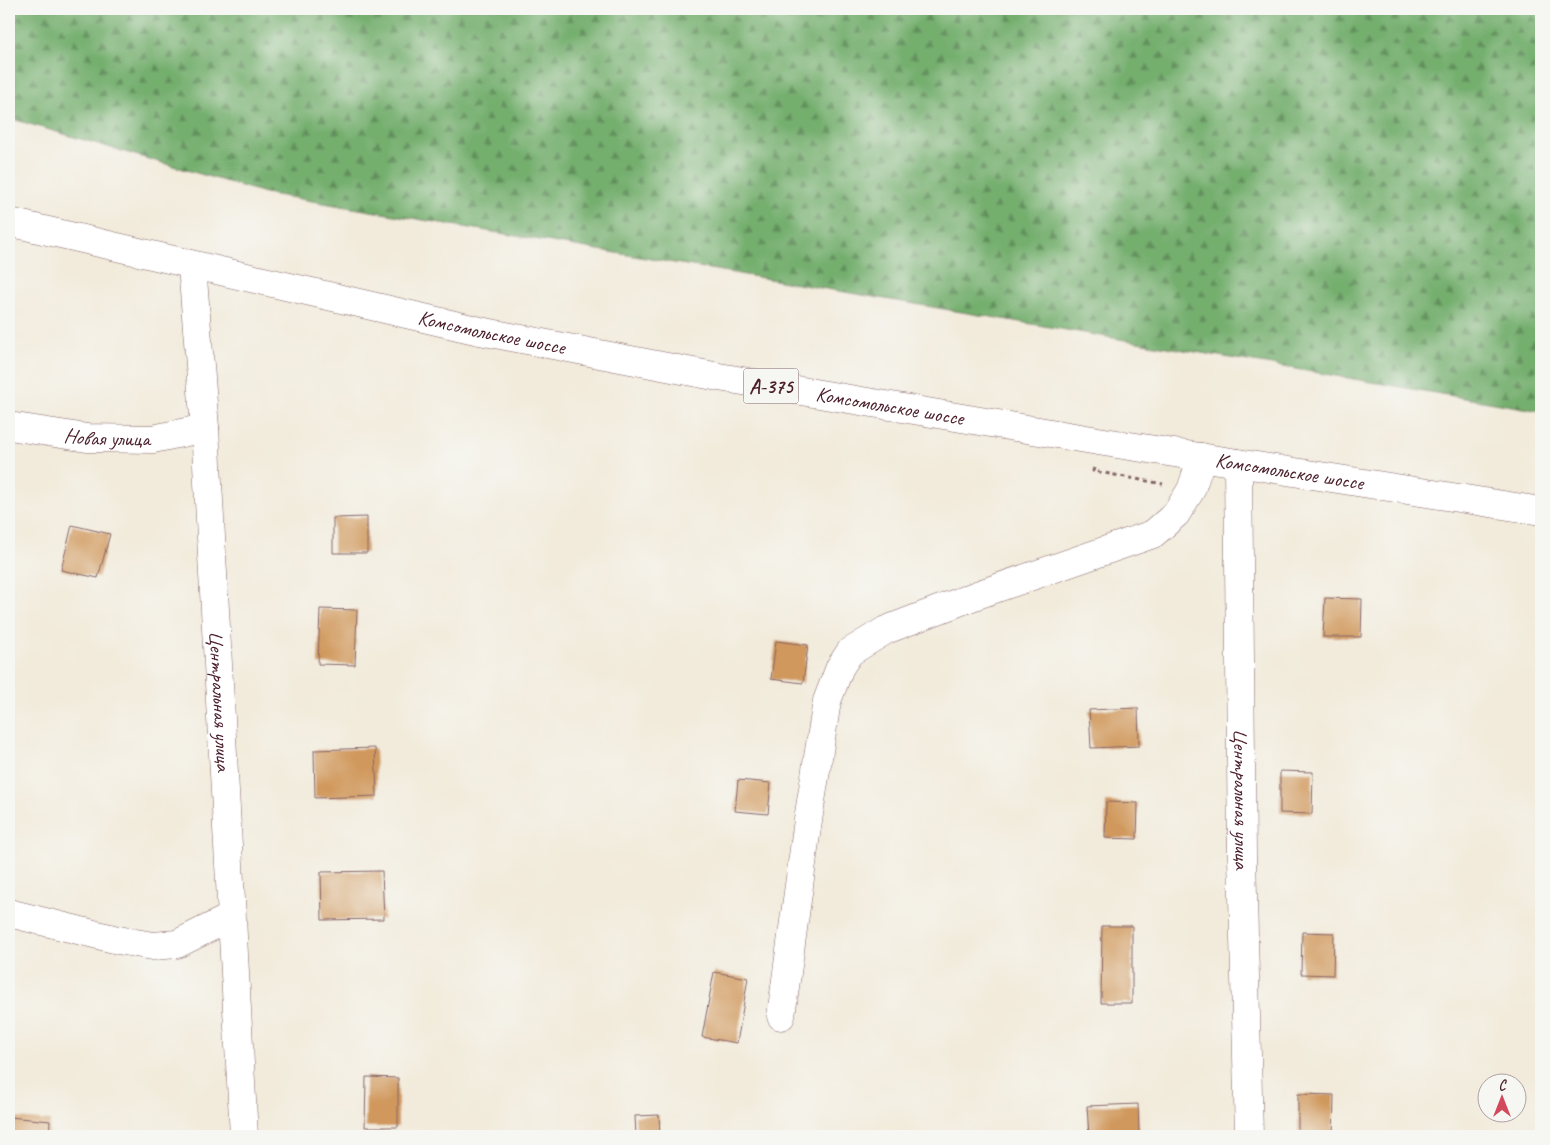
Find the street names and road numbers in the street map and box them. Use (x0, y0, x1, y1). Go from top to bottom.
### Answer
street label: Комсомольское шоссе (416, 304, 569, 360)
road number: А-375 (744, 368, 798, 404)
street label: Комсомольское шоссе (814, 381, 968, 431)
street label: Новая улица (62, 422, 153, 452)
street label: Комсомольское шоссе (1214, 447, 1367, 496)
street label: Центральная улица (203, 630, 237, 774)
street label: Центральная улица (1228, 728, 1255, 872)

